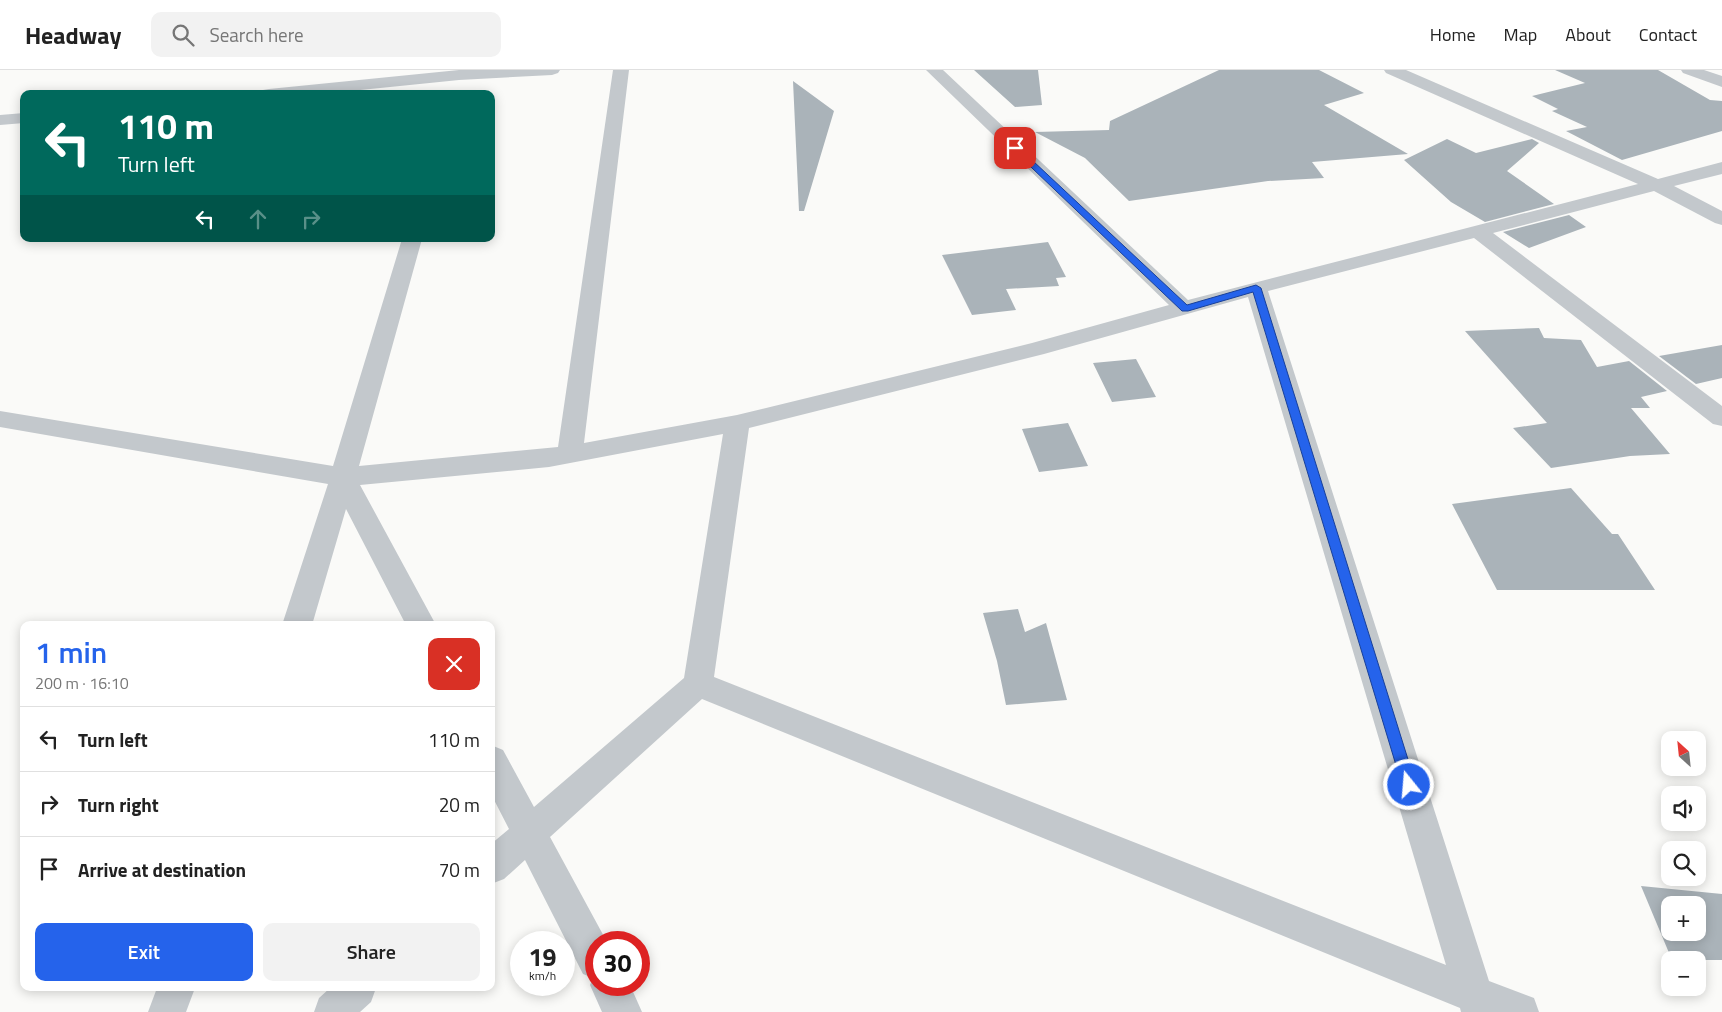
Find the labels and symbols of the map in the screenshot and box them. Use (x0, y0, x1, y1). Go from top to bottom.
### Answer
pin (994, 127, 1036, 169)
north arrow (1661, 731, 1706, 776)
position arrow (1382, 758, 1434, 810)
speed limit sign: 30 (585, 931, 650, 996)

